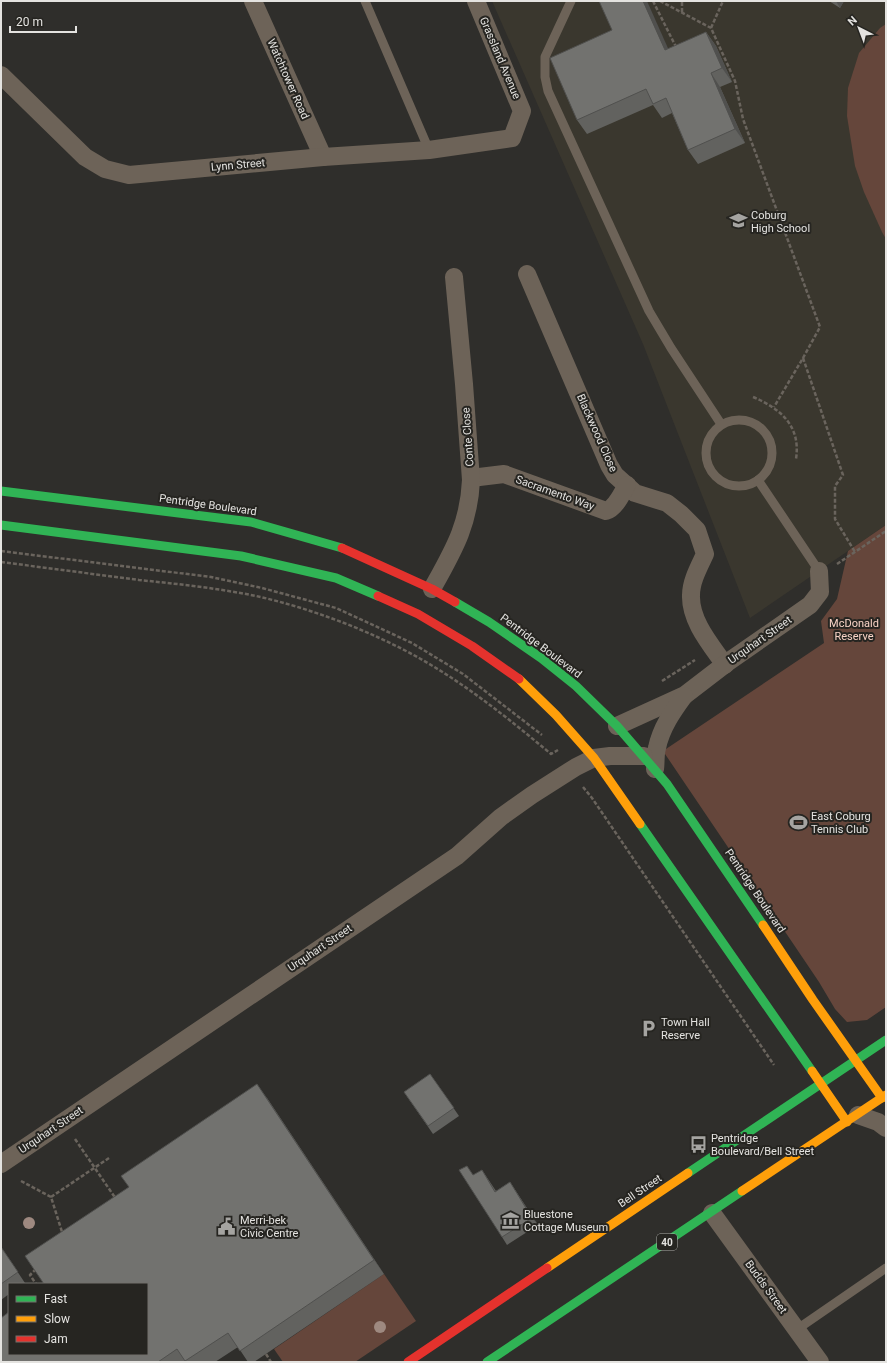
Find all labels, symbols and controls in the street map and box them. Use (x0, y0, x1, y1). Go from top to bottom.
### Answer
scale bar (10, 8, 76, 34)
north arrow (839, 8, 879, 48)
text: N (845, 13, 860, 28)
text: 20 m (16, 15, 43, 29)
street label: Grassland Avenue (477, 15, 523, 101)
street label: Watchtower Road (264, 37, 312, 121)
street label: Lynn Street (210, 156, 266, 174)
place label: Coburg High School (751, 209, 810, 235)
school or university icon: Coburg High School (728, 211, 748, 231)
street label: Blackwood Close (574, 392, 620, 474)
street label: Conte Close (459, 407, 477, 467)
street label: Sacramento Way (514, 473, 597, 513)
street label: Pentridge Boulevard (158, 492, 258, 518)
street label: Pentridge Boulevard (498, 611, 584, 681)
street label: Urquhart Street (726, 613, 795, 667)
park label: McDonald Reserve (829, 617, 879, 643)
place label: East Coburg Tennis Club (811, 810, 871, 836)
sports icon: East Coburg Tennis Club (788, 812, 808, 832)
street label: Pentridge Boulevard (722, 847, 788, 935)
street label: Urquhart Street (285, 922, 355, 974)
place label: Town Hall Reserve (661, 1016, 710, 1042)
parking icon: Town Hall Reserve (638, 1018, 658, 1038)
street label: Urquhart Street (16, 1104, 86, 1156)
place label: Pentridge Boulevard/Bell Street (711, 1132, 814, 1158)
bus stop icon: Pentridge Boulevard/Bell Street (688, 1134, 708, 1154)
street label: Bell Street (616, 1171, 665, 1210)
place label: Bluestone Cottage Museum (524, 1208, 608, 1234)
museum icon: Bluestone Cottage Museum (501, 1210, 521, 1230)
place label: Merri-bek Civic Centre (240, 1214, 299, 1240)
public building icon: Merri-bek Civic Centre (217, 1216, 237, 1236)
road number: 40 (657, 1234, 677, 1250)
street label: Budds Street (742, 1258, 790, 1317)
legend (8, 1283, 148, 1355)
text: Fast (44, 1292, 67, 1306)
text: Slow (44, 1312, 70, 1326)
text: Jam (44, 1332, 68, 1346)

